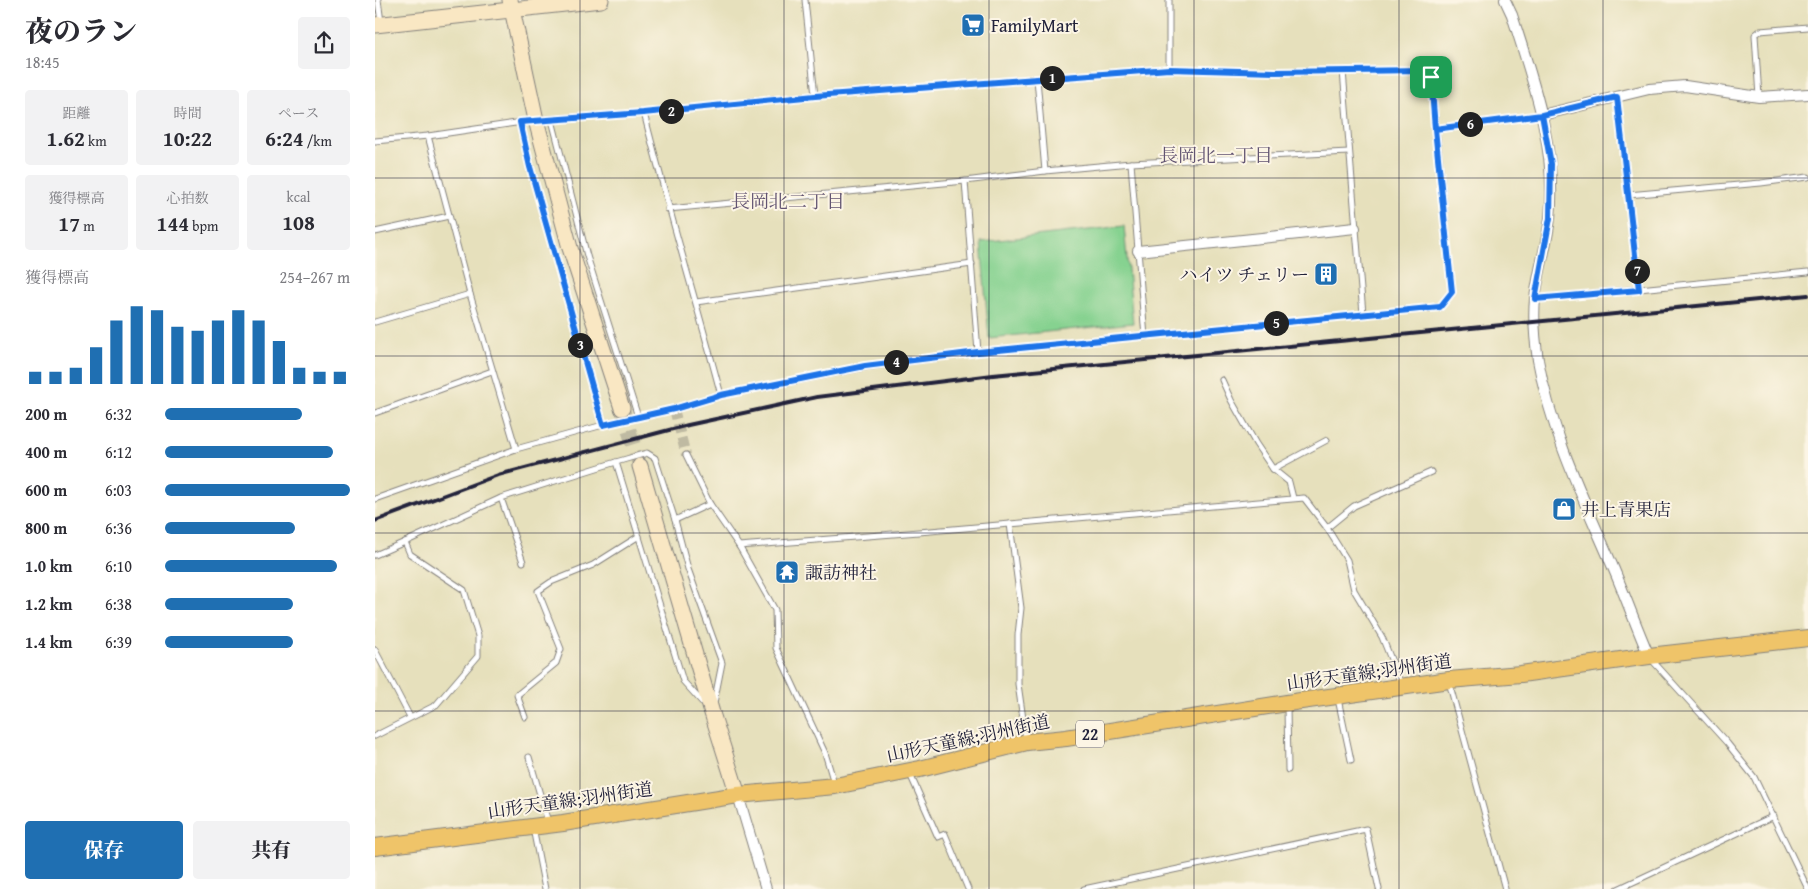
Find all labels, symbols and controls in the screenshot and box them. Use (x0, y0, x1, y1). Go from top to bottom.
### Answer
text: 夜のラン (25, 10, 137, 51)
supermarket icon: FamilyMart (960, 12, 986, 38)
place label: FamilyMart (991, 12, 1079, 39)
button: share (298, 17, 350, 69)
text: 18:45 (25, 50, 60, 74)
pin (1410, 56, 1452, 98)
icon: arrive (1417, 63, 1445, 91)
pin: 1 (1039, 66, 1065, 90)
text: 1 (1049, 68, 1056, 88)
pin: 2 (659, 98, 683, 124)
text: 2 (668, 101, 675, 121)
text: 距離 (63, 103, 91, 123)
text: 時間 (174, 103, 202, 123)
text: ペース (278, 103, 319, 123)
pin: 6 (1457, 112, 1483, 136)
text: 6 (1467, 114, 1474, 134)
text: 1.62 (46, 123, 85, 154)
text: 10:22 (163, 123, 212, 154)
text: 6:24 (265, 123, 304, 154)
text: km (85, 131, 107, 151)
text: /km (304, 131, 332, 151)
district label: 長岡北一丁目 (1159, 141, 1273, 169)
text: kcal (287, 187, 310, 207)
district label: 長岡北二丁目 (731, 187, 845, 215)
text: 獲得標高 (49, 188, 105, 208)
text: 心拍数 (167, 188, 209, 208)
text: 108 (282, 207, 315, 238)
text: 17 (58, 208, 80, 239)
text: 144 (157, 208, 189, 239)
text: m (80, 216, 95, 236)
text: bpm (189, 216, 218, 236)
pin: 7 (1625, 258, 1649, 284)
place label: ハイツ チェリー (1180, 261, 1309, 288)
building icon: ハイツ チェリー (1313, 261, 1339, 287)
text: 7 (1634, 261, 1641, 281)
text: 獲得標高 (25, 265, 89, 289)
text: 254–267 m (280, 265, 350, 289)
pin: 5 (1263, 310, 1289, 336)
text: 5 (1273, 313, 1280, 333)
pin: 3 (567, 332, 593, 358)
text: 3 (577, 335, 584, 355)
pin: 4 (883, 350, 909, 374)
text: 4 (893, 352, 900, 372)
text: 200 m (25, 402, 67, 426)
text: 6:32 (105, 402, 132, 426)
text: 400 m (25, 440, 67, 464)
text: 6:12 (105, 440, 132, 464)
text: 600 m (25, 478, 67, 502)
text: 6:03 (105, 478, 132, 502)
shop icon: 井上青果店 (1551, 496, 1577, 522)
place label: 井上青果店 (1581, 496, 1671, 523)
text: 800 m (25, 516, 67, 540)
text: 6:36 (105, 516, 132, 540)
text: 1.0 km (25, 554, 72, 578)
text: 6:10 (105, 554, 132, 578)
temple icon: 諏訪神社 (774, 559, 800, 585)
place label: 諏訪神社 (805, 559, 877, 586)
text: 1.2 km (25, 592, 72, 616)
text: 6:38 (105, 592, 132, 616)
text: 1.4 km (25, 630, 72, 654)
text: 6:39 (105, 630, 132, 654)
street label: 山形天童線;羽州街道 (1285, 647, 1453, 697)
street label: 山形天童線;羽州街道 (884, 707, 1052, 769)
road number: 22 (1076, 721, 1104, 748)
street label: 山形天童線;羽州街道 (486, 775, 654, 825)
button: 保存 (25, 821, 183, 879)
button: 共有 (193, 821, 350, 879)

